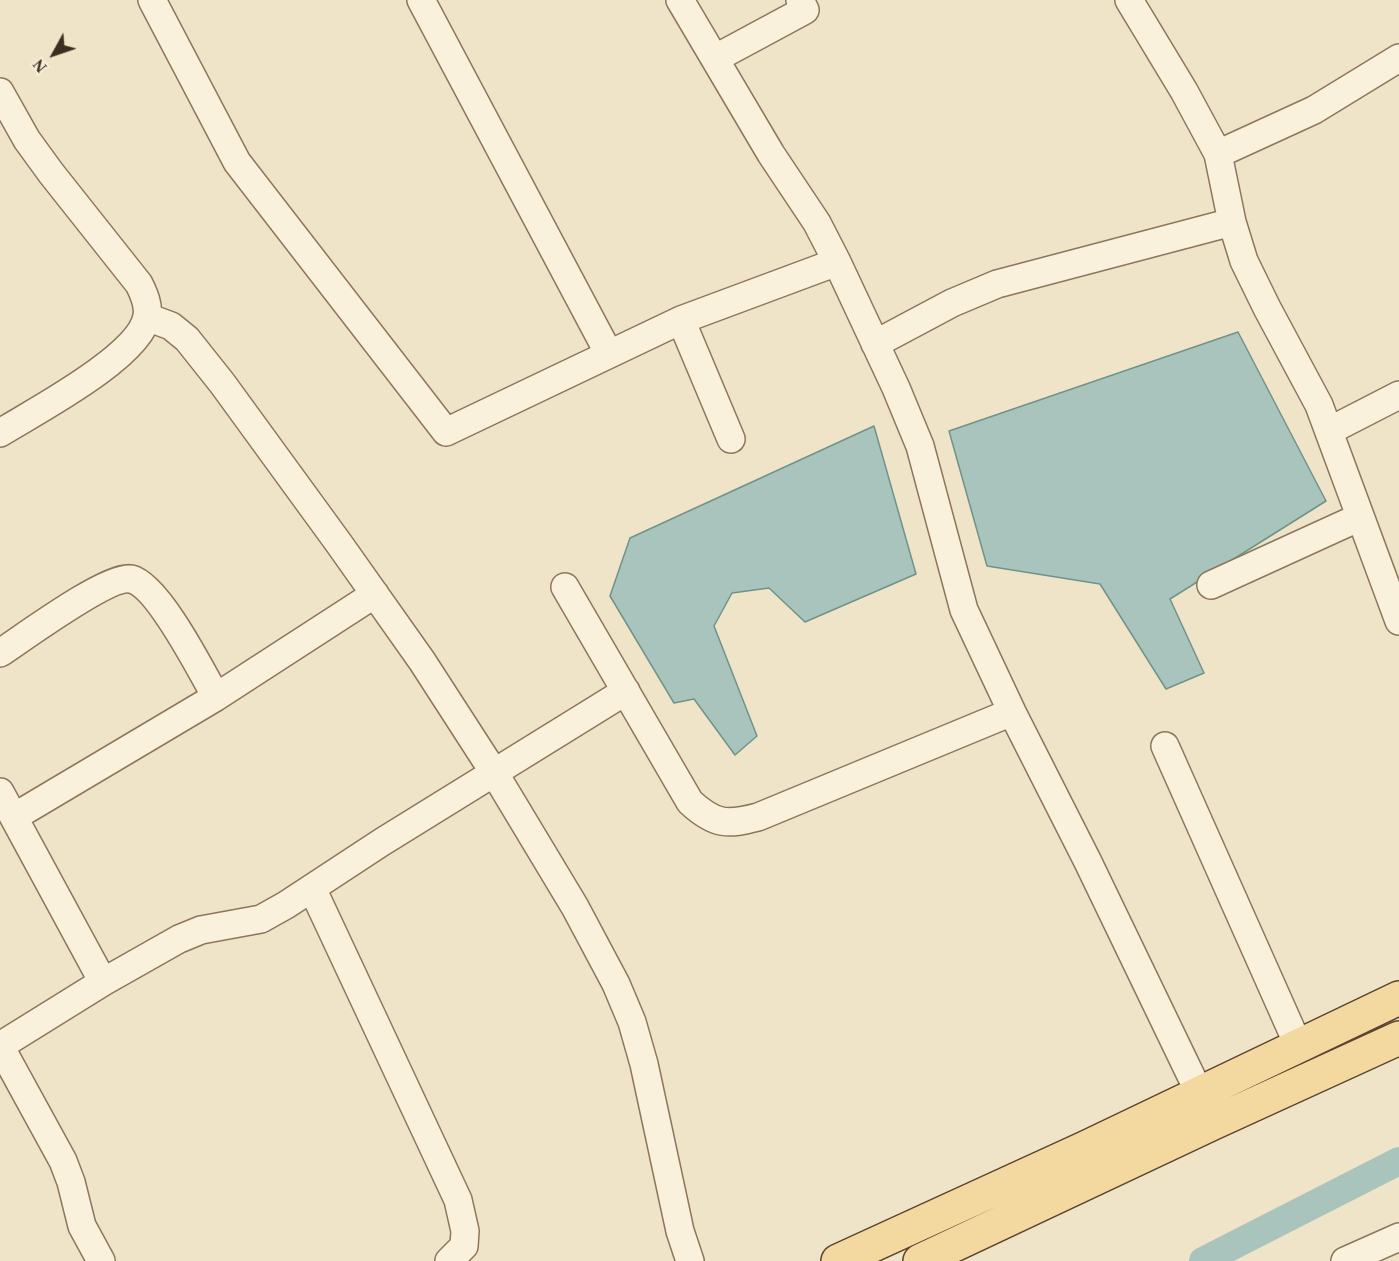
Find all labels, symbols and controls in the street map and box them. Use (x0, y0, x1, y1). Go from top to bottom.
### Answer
north arrow (24, 24, 84, 84)
text: N (30, 56, 50, 76)

